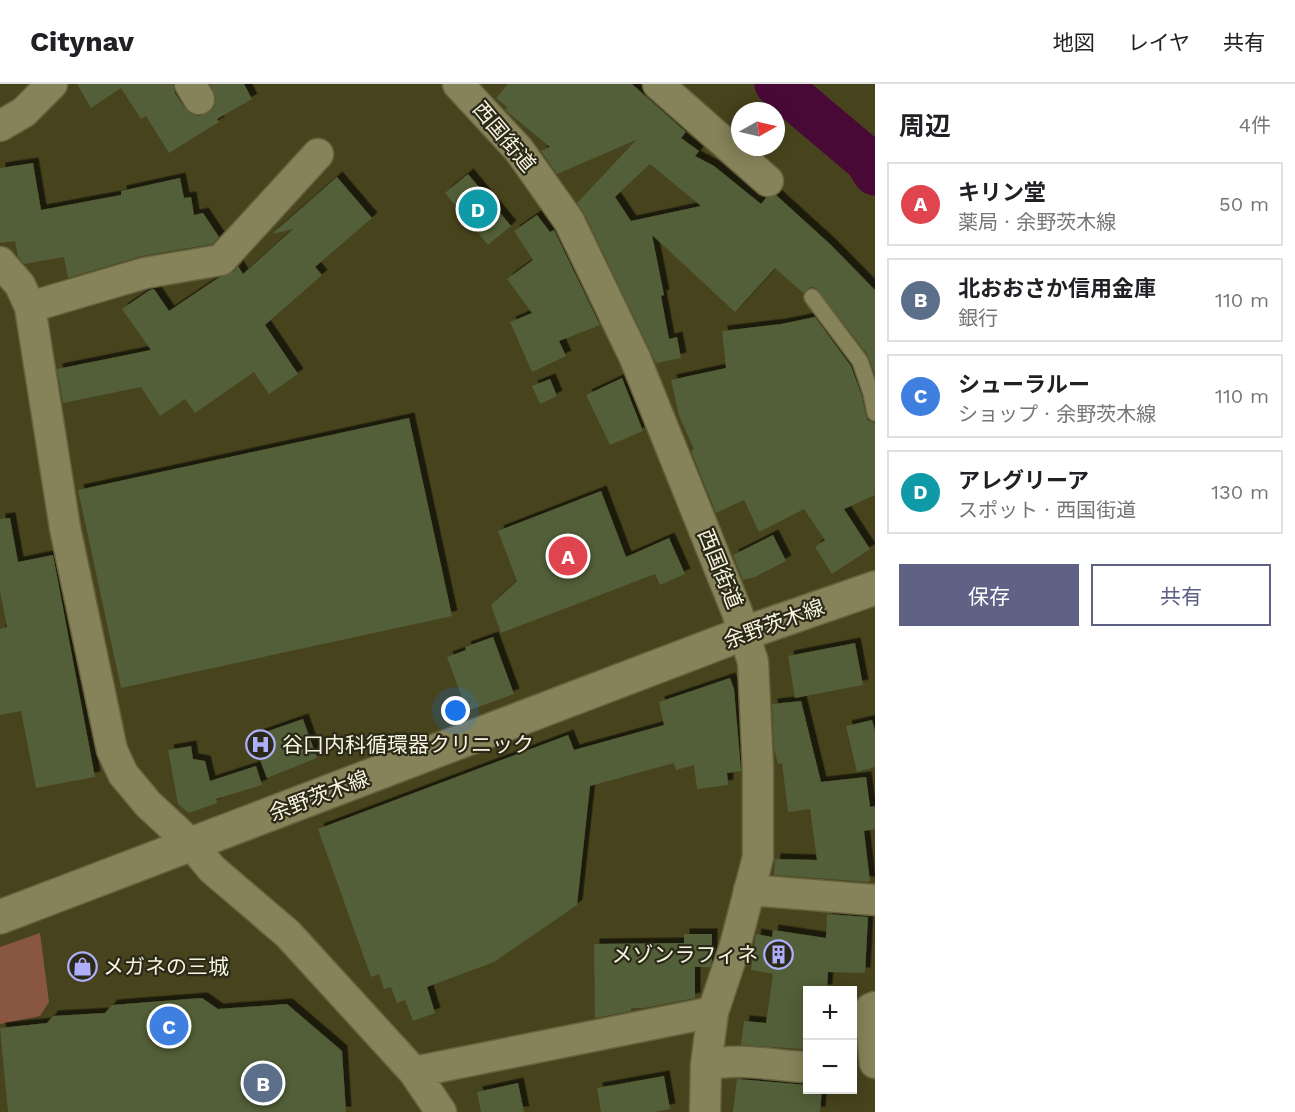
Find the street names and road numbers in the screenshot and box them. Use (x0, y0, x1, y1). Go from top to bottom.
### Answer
street label: 西国街道 (468, 96, 541, 177)
street label: 西国街道 (693, 525, 748, 612)
street label: 余野茨木線 (720, 594, 827, 653)
street label: 余野茨木線 (265, 765, 372, 826)

